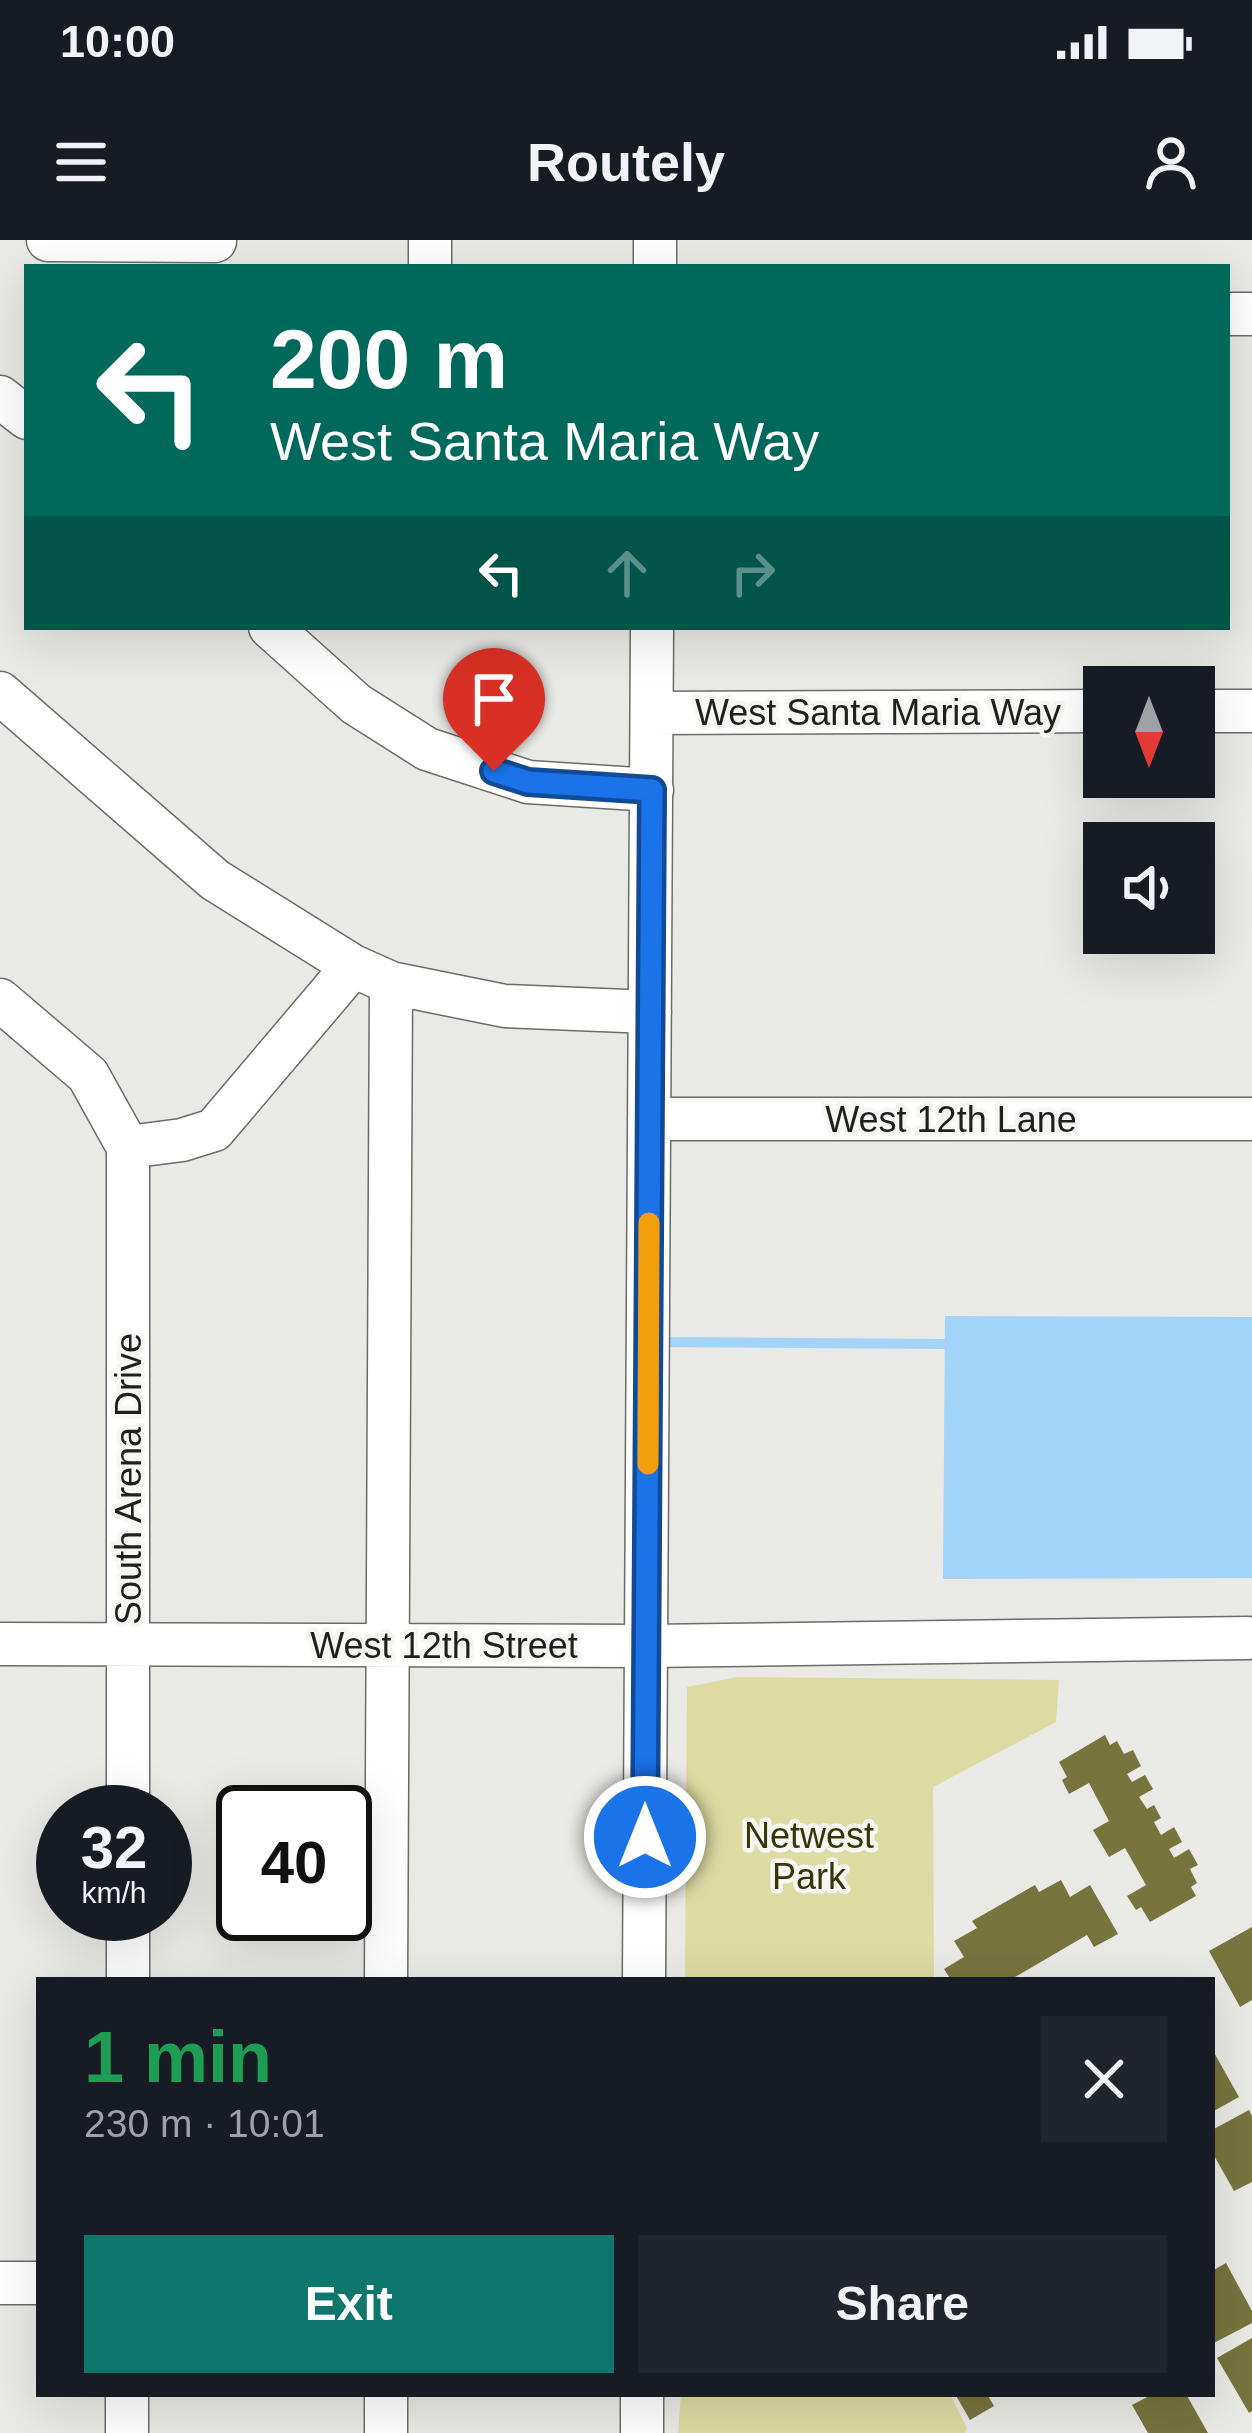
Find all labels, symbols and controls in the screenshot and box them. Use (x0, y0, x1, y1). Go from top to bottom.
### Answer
text: 10:00 (60, 16, 175, 67)
icon: menu (48, 129, 114, 195)
icon: person (1138, 129, 1204, 195)
text: Routely (527, 132, 725, 192)
icon: left (72, 312, 228, 468)
text: 200 m (270, 312, 508, 406)
text: West Santa Maria Way (270, 411, 819, 471)
icon: left (468, 540, 534, 606)
icon: ahead (594, 540, 660, 606)
icon: right (720, 540, 786, 606)
pin (443, 648, 545, 771)
icon: arrive (461, 666, 527, 732)
north arrow (1083, 666, 1215, 798)
map controls (1083, 666, 1215, 954)
street label: West Santa Maria Way (695, 692, 1061, 733)
button: sound (1083, 822, 1215, 954)
street label: West 12th Lane (825, 1099, 1077, 1140)
street label: South Arena Drive (108, 1333, 149, 1625)
street label: West 12th Street (310, 1625, 578, 1666)
position arrow (582, 1774, 708, 1900)
speed limit sign: 40 (216, 1785, 372, 1941)
text: 32 (81, 1814, 147, 1881)
park label: Netwest Park (744, 1815, 874, 1897)
text: km/h (81, 1876, 147, 1909)
button: close (1041, 2016, 1167, 2142)
text: 1 min (84, 2017, 272, 2097)
text: 230 m · 10:01 (84, 2102, 325, 2145)
button: Exit (84, 2235, 614, 2373)
button: Share (638, 2235, 1167, 2373)

